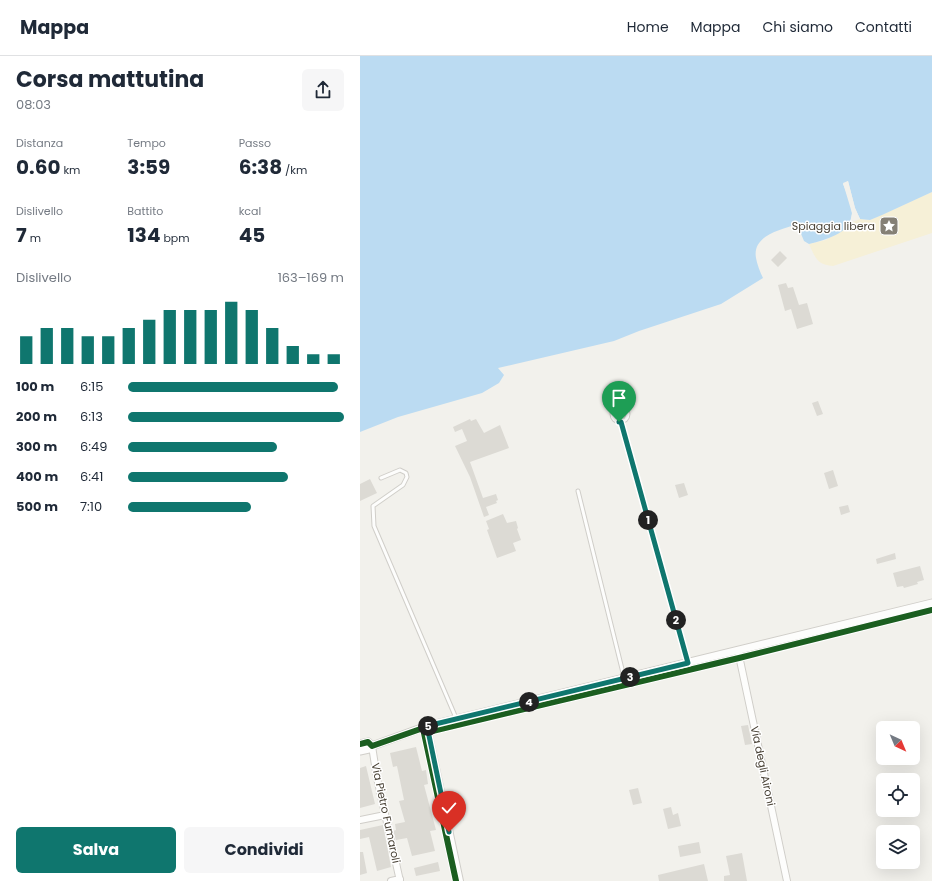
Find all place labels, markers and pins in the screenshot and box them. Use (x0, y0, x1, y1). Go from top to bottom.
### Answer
place icon: Spiaggia libera (878, 215, 900, 237)
place label: Spiaggia libera (792, 218, 875, 234)
pin (602, 381, 636, 422)
pin: 1 (638, 510, 658, 530)
pin: 2 (666, 610, 686, 630)
pin: 3 (620, 667, 640, 687)
pin: 4 (519, 692, 539, 712)
pin: 5 (418, 716, 438, 736)
pin (432, 791, 466, 832)

